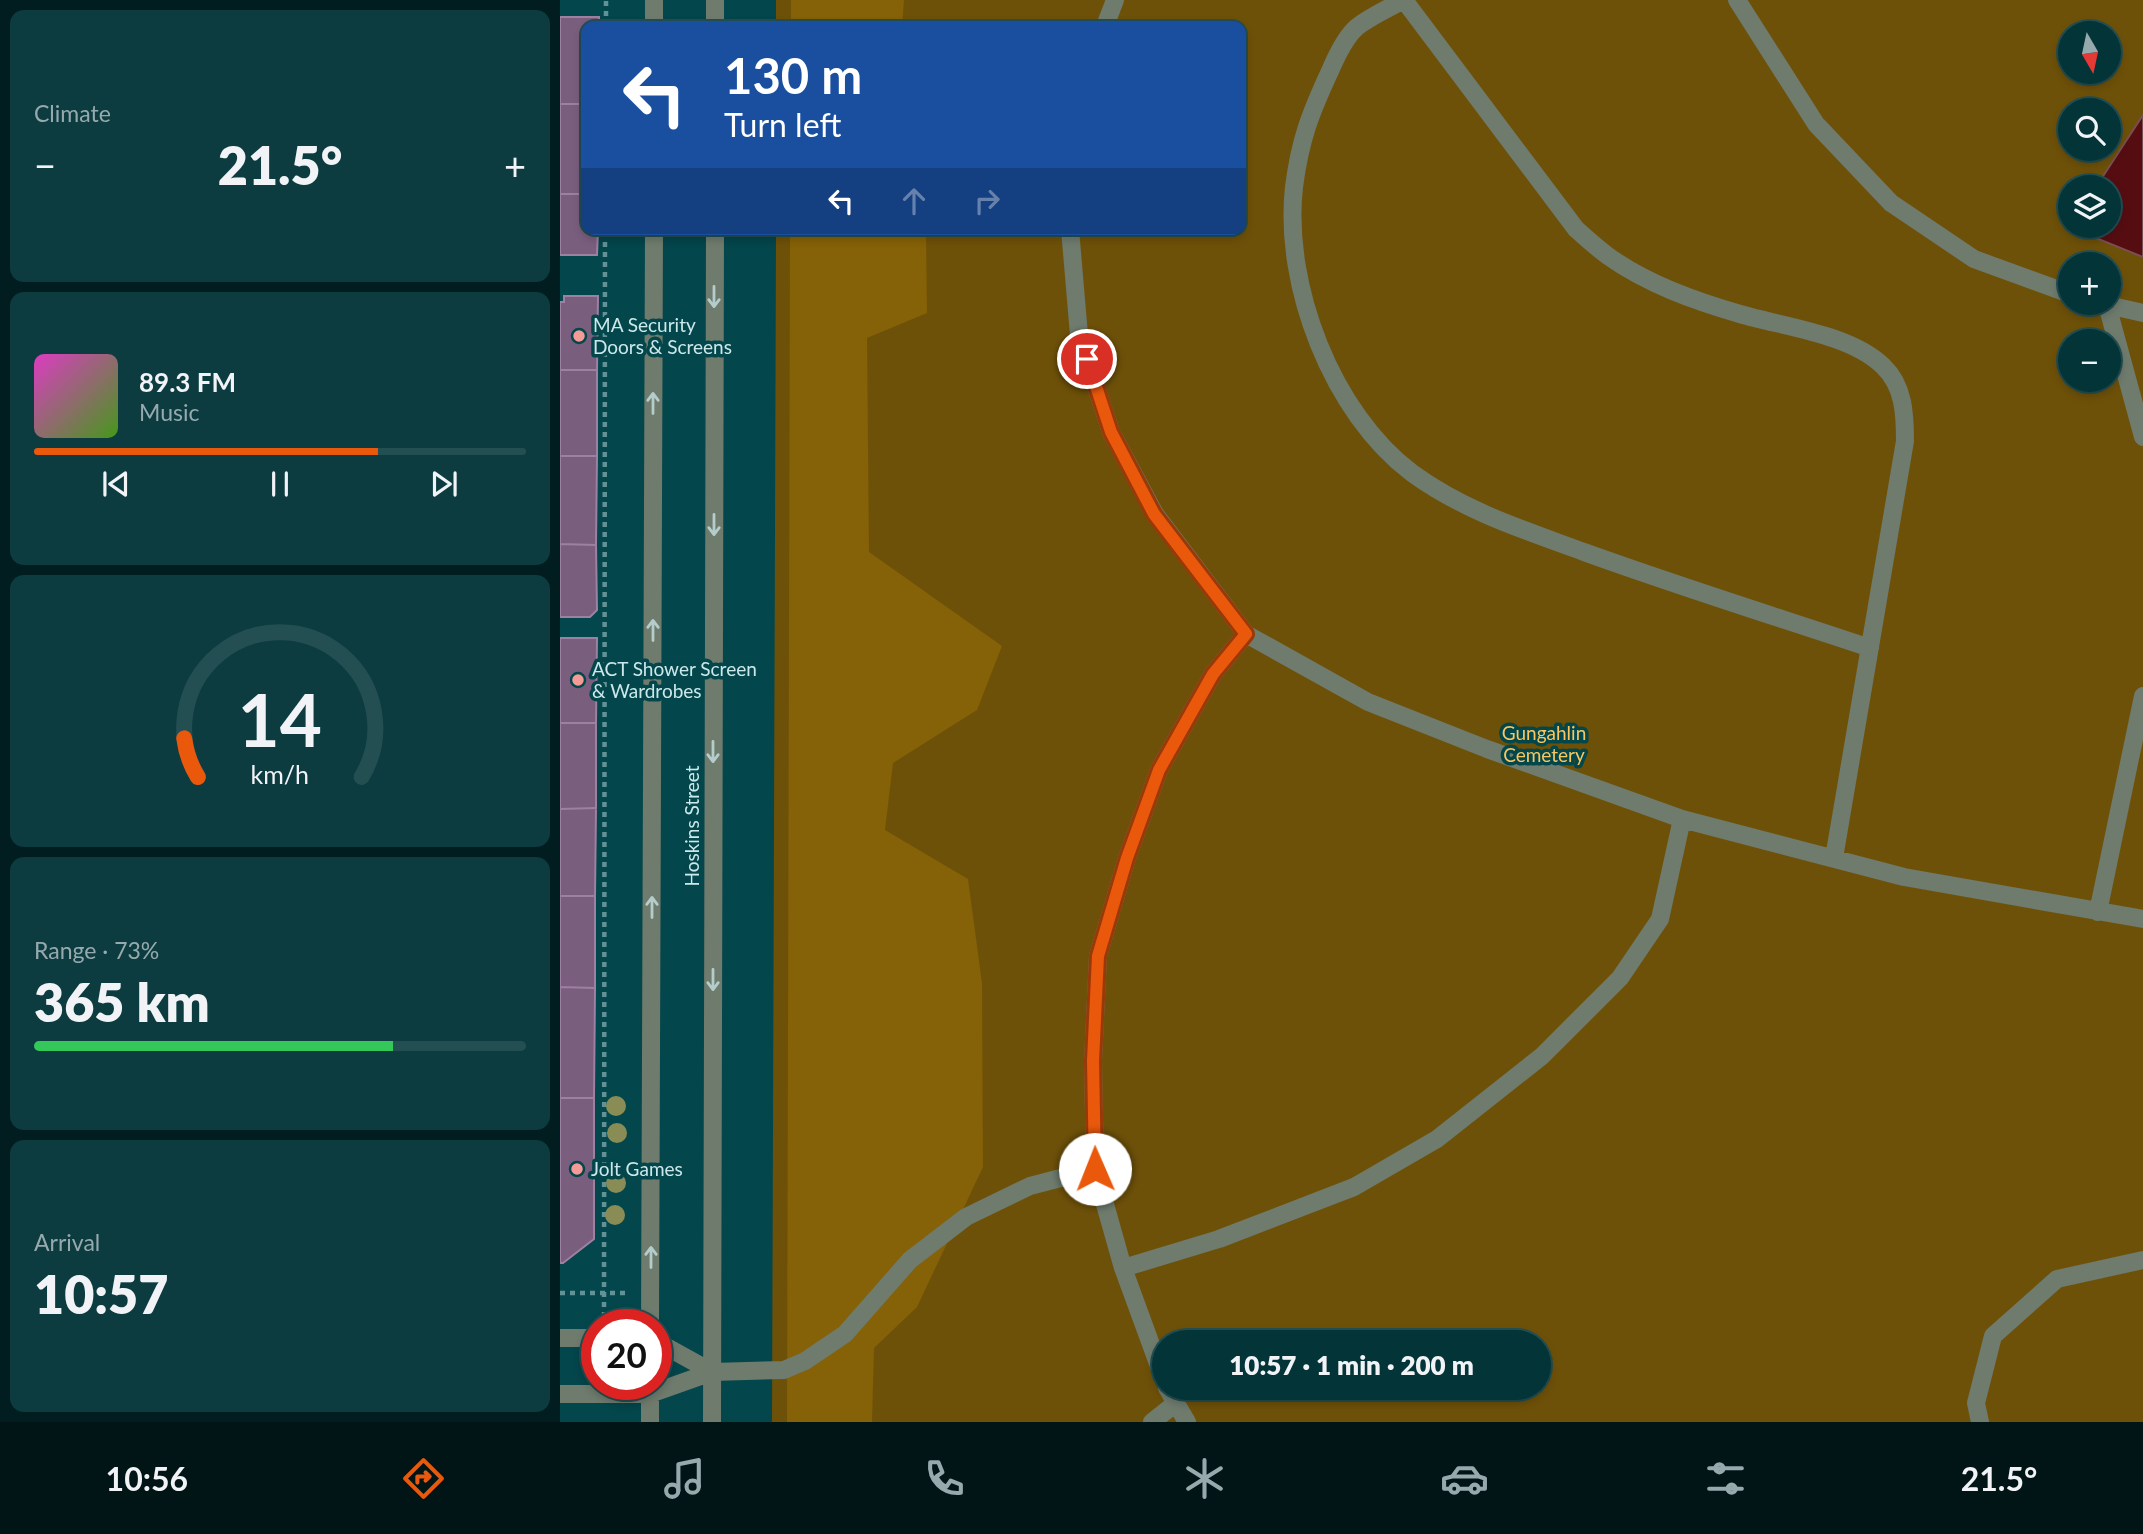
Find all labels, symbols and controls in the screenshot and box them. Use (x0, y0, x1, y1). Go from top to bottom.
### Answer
north arrow (2058, 21, 2121, 84)
map controls (2058, 21, 2121, 392)
text: 130 m (724, 46, 862, 104)
icon: left (609, 49, 700, 140)
button: search (2058, 98, 2121, 161)
text: Climate (34, 99, 111, 127)
text: Turn left (724, 105, 841, 144)
text: 21.5° (218, 134, 342, 196)
text: − (34, 142, 56, 188)
text: + (504, 142, 526, 188)
button: layers (2058, 175, 2121, 238)
icon: left (822, 182, 860, 220)
icon: ahead (895, 182, 933, 220)
icon: right (968, 182, 1006, 220)
button: + (2058, 252, 2121, 315)
one-way arrow (707, 286, 721, 309)
place label: MA Security Doors & Screens (593, 313, 732, 358)
marker: MA Security Doors & Screens (571, 328, 587, 344)
pin (1057, 329, 1117, 389)
button: − (2058, 329, 2121, 392)
icon: arrive (1068, 340, 1106, 378)
text: 89.3 FM (139, 366, 236, 398)
one-way arrow (646, 391, 660, 414)
text: Music (139, 398, 199, 426)
icon: previous (97, 465, 135, 503)
icon: pause (261, 465, 299, 503)
icon: next (425, 465, 463, 503)
one-way arrow (707, 513, 721, 536)
one-way arrow (646, 619, 660, 642)
place label: ACT Shower Screen & Wardrobes (592, 657, 757, 702)
marker: ACT Shower Screen & Wardrobes (570, 672, 586, 688)
text: 14 (238, 675, 322, 763)
park label: Gungahlin Cemetery (1502, 721, 1586, 766)
one-way arrow (706, 741, 720, 764)
text: km/h (251, 759, 309, 789)
street label: Hoskins Street (680, 765, 703, 887)
one-way arrow (645, 895, 659, 918)
text: Range · 73% (34, 936, 159, 964)
one-way arrow (706, 968, 720, 991)
text: 365 km (34, 971, 210, 1033)
position arrow (1058, 1132, 1132, 1206)
place label: Jolt Games (591, 1157, 683, 1180)
marker: Jolt Games (569, 1161, 585, 1177)
text: Arrival (34, 1228, 100, 1256)
one-way arrow (644, 1245, 658, 1268)
text: 10:57 (34, 1263, 168, 1325)
speed limit sign: 20 (581, 1309, 672, 1400)
text: 10:57 · 1 min · 200 m (1229, 1349, 1474, 1381)
icon: directions (399, 1454, 448, 1503)
icon: music (660, 1454, 709, 1503)
icon: phone (920, 1454, 969, 1503)
icon: climate (1180, 1454, 1229, 1503)
icon: car (1440, 1454, 1489, 1503)
icon: filters (1701, 1454, 1750, 1503)
text: 10:56 (106, 1459, 188, 1498)
text: 21.5° (1961, 1459, 2037, 1498)

